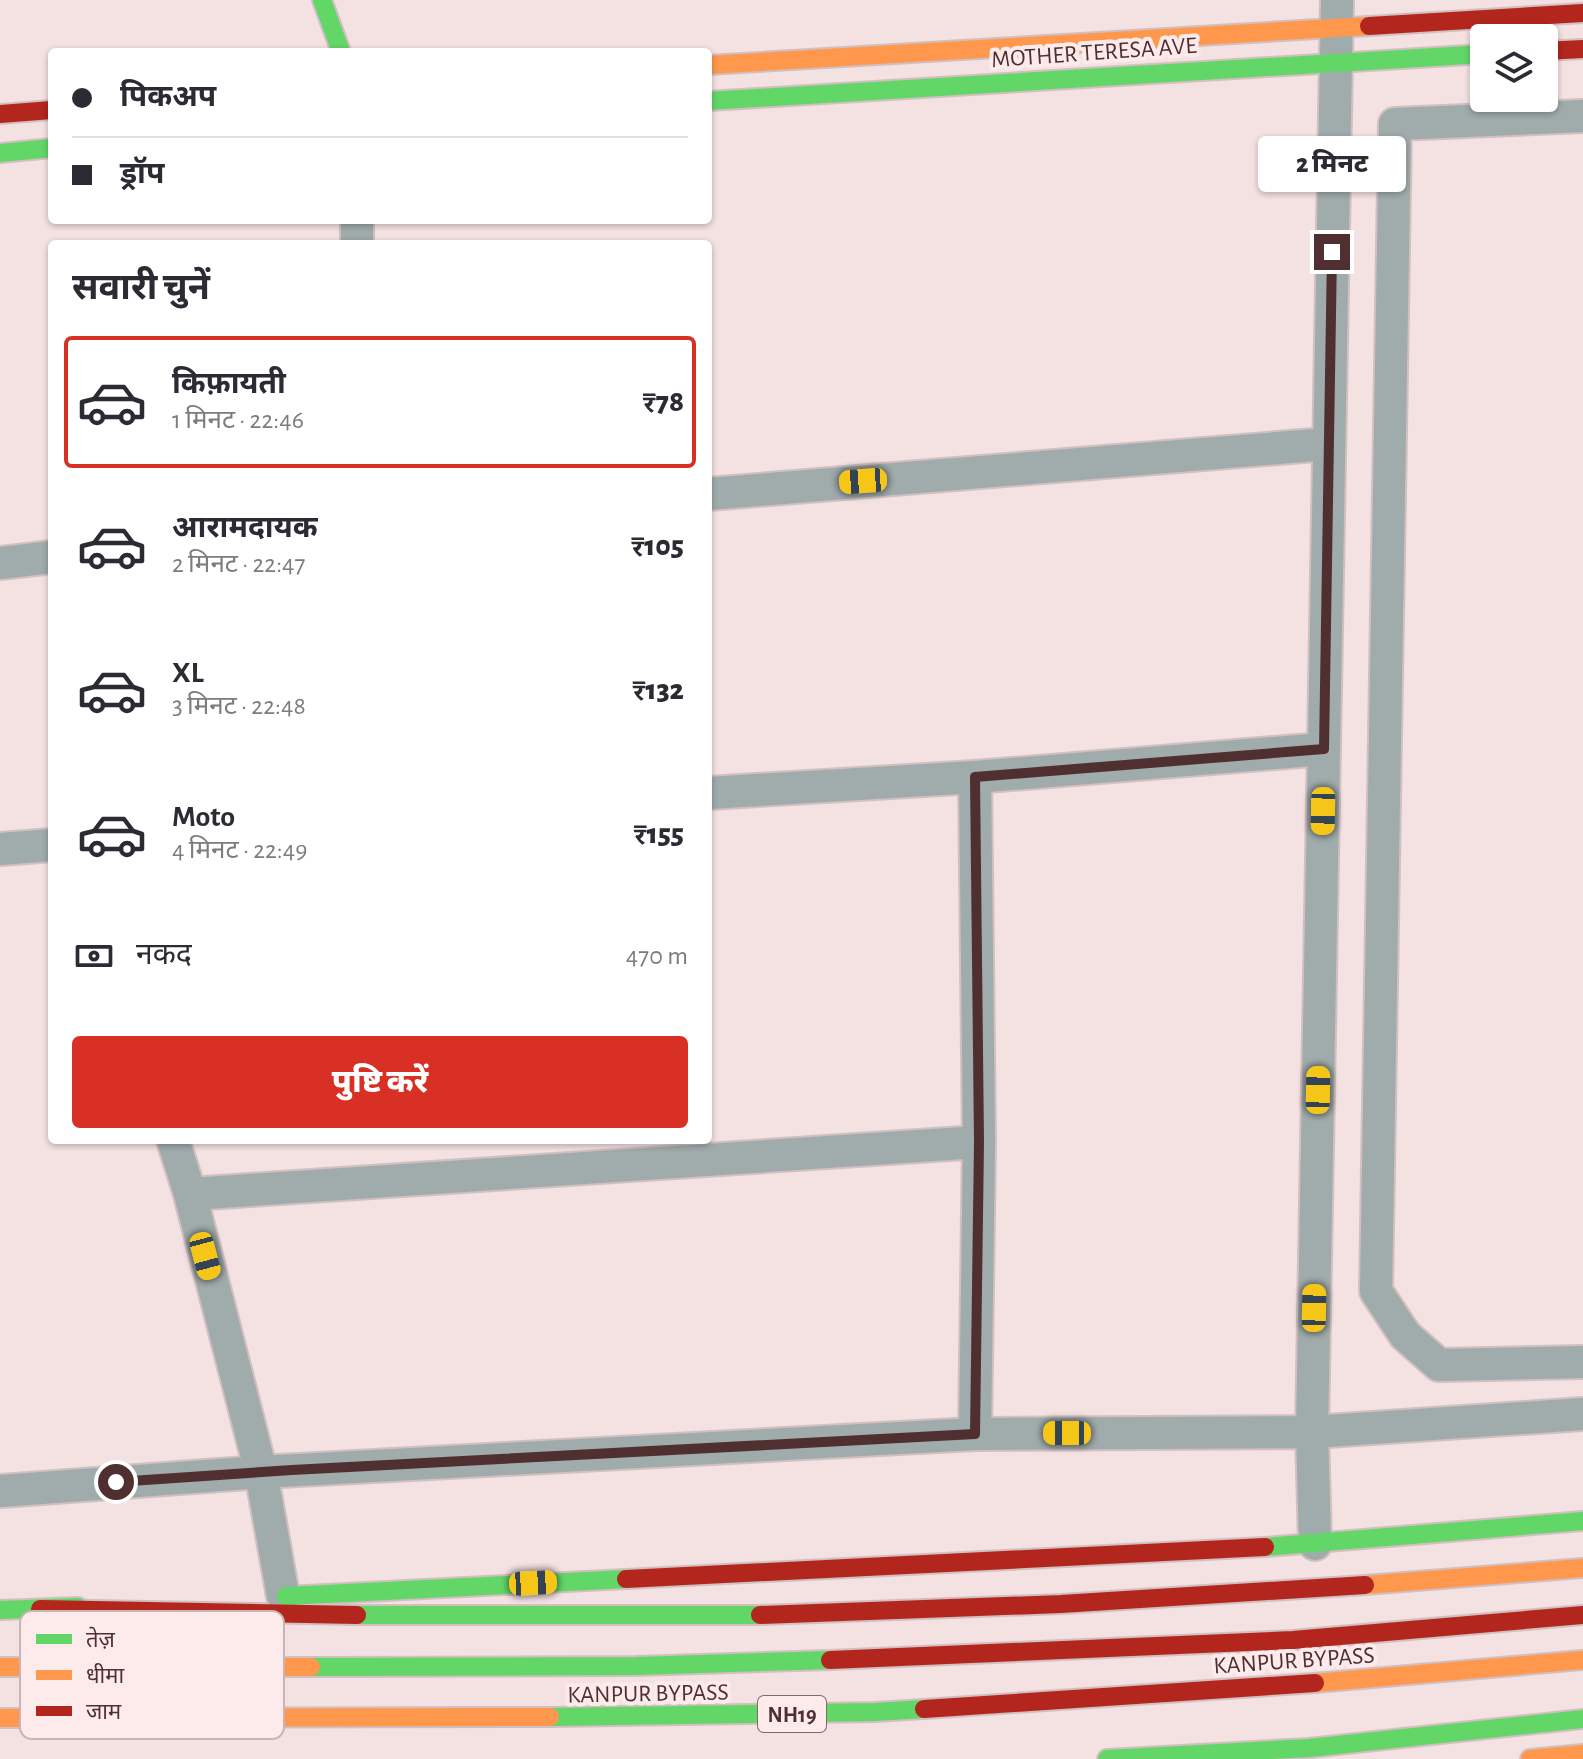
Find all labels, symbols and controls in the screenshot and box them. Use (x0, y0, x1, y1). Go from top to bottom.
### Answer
map controls (1470, 24, 1558, 112)
button: layers (1470, 24, 1558, 112)
street label: MOTHER TERESA AVE (990, 34, 1198, 72)
text: पिकअप (120, 82, 216, 112)
callout: 2 मिनट (1258, 136, 1406, 192)
text: 2 मिनट (1296, 151, 1368, 177)
text: ड्रॉप (120, 159, 164, 189)
route end (1314, 234, 1350, 270)
text: सवारी चुनें (72, 270, 210, 306)
icon: car (76, 366, 148, 438)
text: किफ़ायती (172, 369, 286, 399)
text: ₹78 (643, 387, 684, 417)
text: 1 मिनट · 22:46 (172, 407, 304, 433)
car (838, 467, 888, 495)
icon: car (76, 510, 148, 582)
text: आरामदायक (172, 513, 318, 543)
text: ₹105 (631, 531, 684, 561)
text: 2 मिनट · 22:47 (172, 551, 305, 577)
icon: car (76, 654, 148, 726)
text: XL (172, 658, 204, 688)
text: ₹132 (632, 675, 684, 705)
text: 3 मिनट · 22:48 (172, 693, 306, 719)
car (1311, 787, 1335, 835)
icon: car (76, 798, 148, 870)
text: Moto (172, 802, 235, 832)
text: ₹155 (634, 819, 684, 849)
text: 4 मिनट · 22:49 (172, 837, 308, 863)
icon: cash (72, 934, 116, 978)
text: नकद (136, 940, 192, 970)
text: 470 m (626, 943, 688, 969)
button: पुष्टि करें (72, 1036, 688, 1128)
car (1306, 1066, 1330, 1114)
car (187, 1230, 223, 1282)
car (1302, 1284, 1326, 1332)
car (1043, 1421, 1091, 1445)
route start (98, 1464, 134, 1500)
car (508, 1570, 558, 1596)
legend (20, 1611, 284, 1739)
text: तेज़ (86, 1626, 116, 1651)
street label: KANPUR BYPASS (1213, 1643, 1375, 1679)
text: धीमा (86, 1663, 124, 1687)
street label: KANPUR BYPASS (567, 1681, 729, 1707)
road number: NH19 (758, 1696, 826, 1732)
text: जाम (86, 1701, 122, 1723)

